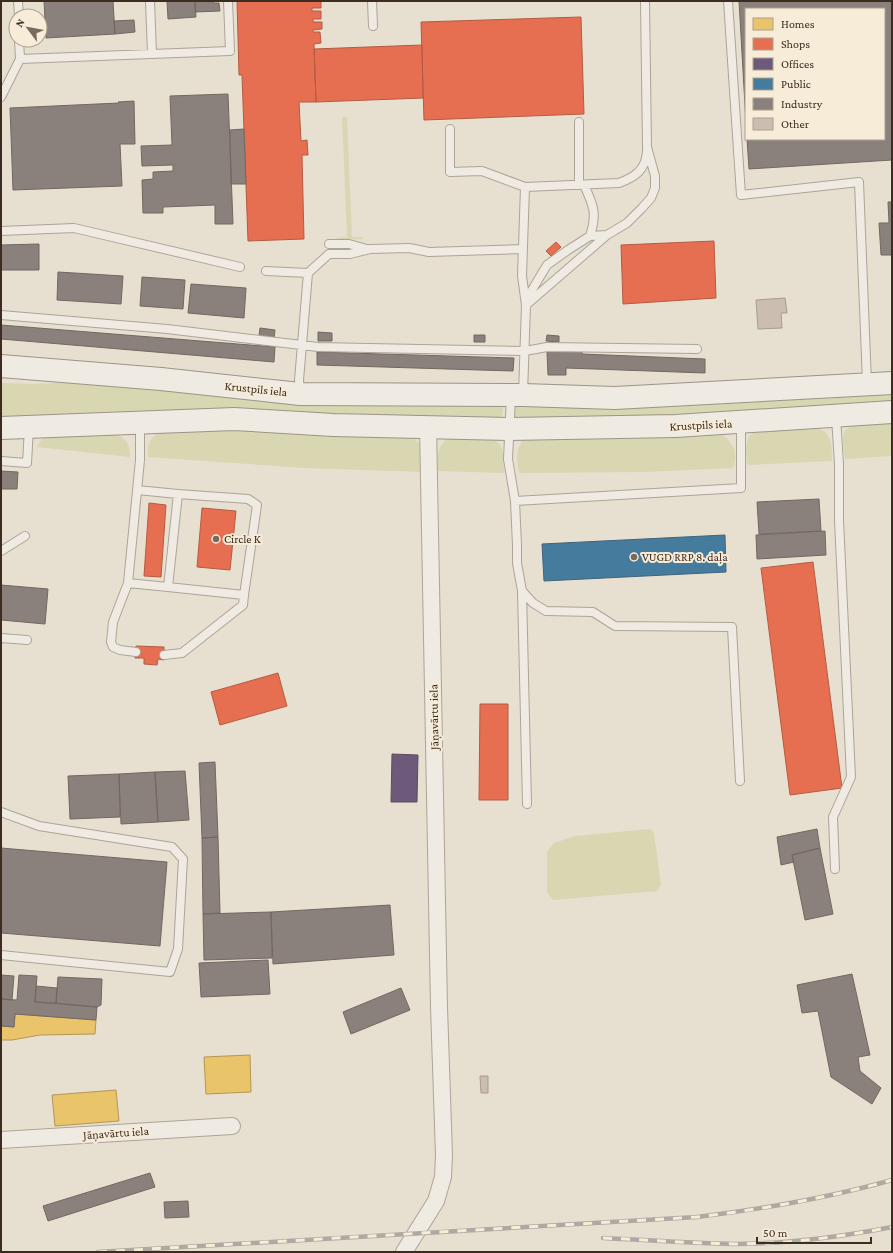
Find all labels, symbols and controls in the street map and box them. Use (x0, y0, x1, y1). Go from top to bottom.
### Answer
north arrow (8, 8, 48, 48)
legend (745, 8, 885, 140)
text: N (12, 16, 27, 29)
text: Homes (781, 17, 815, 31)
text: Shops (781, 37, 810, 51)
text: Offices (781, 57, 814, 71)
text: Public (781, 77, 811, 91)
text: Industry (781, 97, 823, 111)
text: Other (781, 117, 810, 131)
street label: Krustpils iela (224, 379, 288, 399)
street label: Krustpils iela (669, 416, 733, 434)
place label: Circle K (224, 532, 261, 546)
marker: Circle K (211, 534, 221, 544)
place label: VUGD RRP 8. daļa (642, 550, 728, 565)
marker: VUGD RRP 8. daļa (629, 552, 639, 562)
street label: Jāņavārtu iela (426, 683, 443, 751)
street label: Jāņavārtu iela (82, 1124, 150, 1143)
scale bar (757, 1219, 871, 1245)
text: 50 m (763, 1226, 788, 1240)

